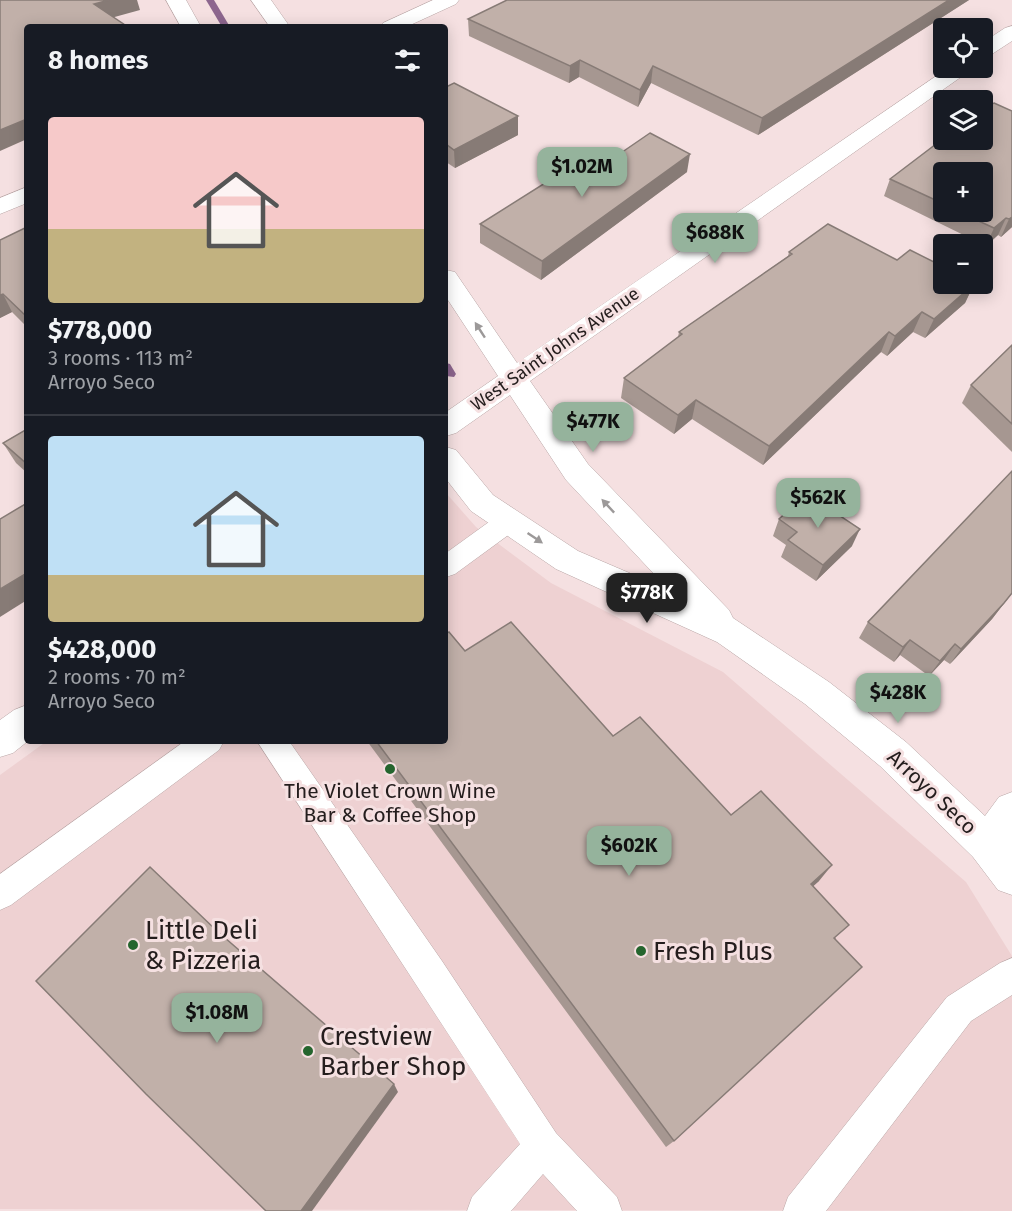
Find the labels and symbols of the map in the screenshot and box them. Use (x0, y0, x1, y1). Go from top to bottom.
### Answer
pin: $1.02M (533, 147, 631, 198)
pin: $688K (673, 213, 757, 264)
street label: West Saint Johns Avenue (466, 282, 644, 416)
one-way arrow (474, 322, 485, 339)
pin: $477K (551, 402, 635, 453)
pin: $562K (776, 478, 860, 529)
one-way arrow (601, 498, 615, 513)
one-way arrow (527, 532, 543, 544)
pin: $778K (605, 573, 689, 624)
pin: $428K (856, 673, 940, 724)
street label: Arroyo Seco (882, 744, 982, 840)
marker: The Violet Crown Wine Bar & Coffee Shop (383, 762, 397, 776)
place label: The Violet Crown Wine Bar & Coffee Shop (284, 778, 496, 828)
pin: $602K (587, 826, 671, 877)
place label: Little Deli & Pizzeria (145, 915, 262, 976)
place label: Fresh Plus (653, 936, 772, 967)
marker: Little Deli & Pizzeria (126, 938, 140, 952)
marker: Fresh Plus (634, 944, 648, 958)
pin: $1.08M (168, 993, 266, 1044)
place label: Crestview Barber Shop (320, 1021, 467, 1082)
marker: Crestview Barber Shop (301, 1044, 315, 1058)

